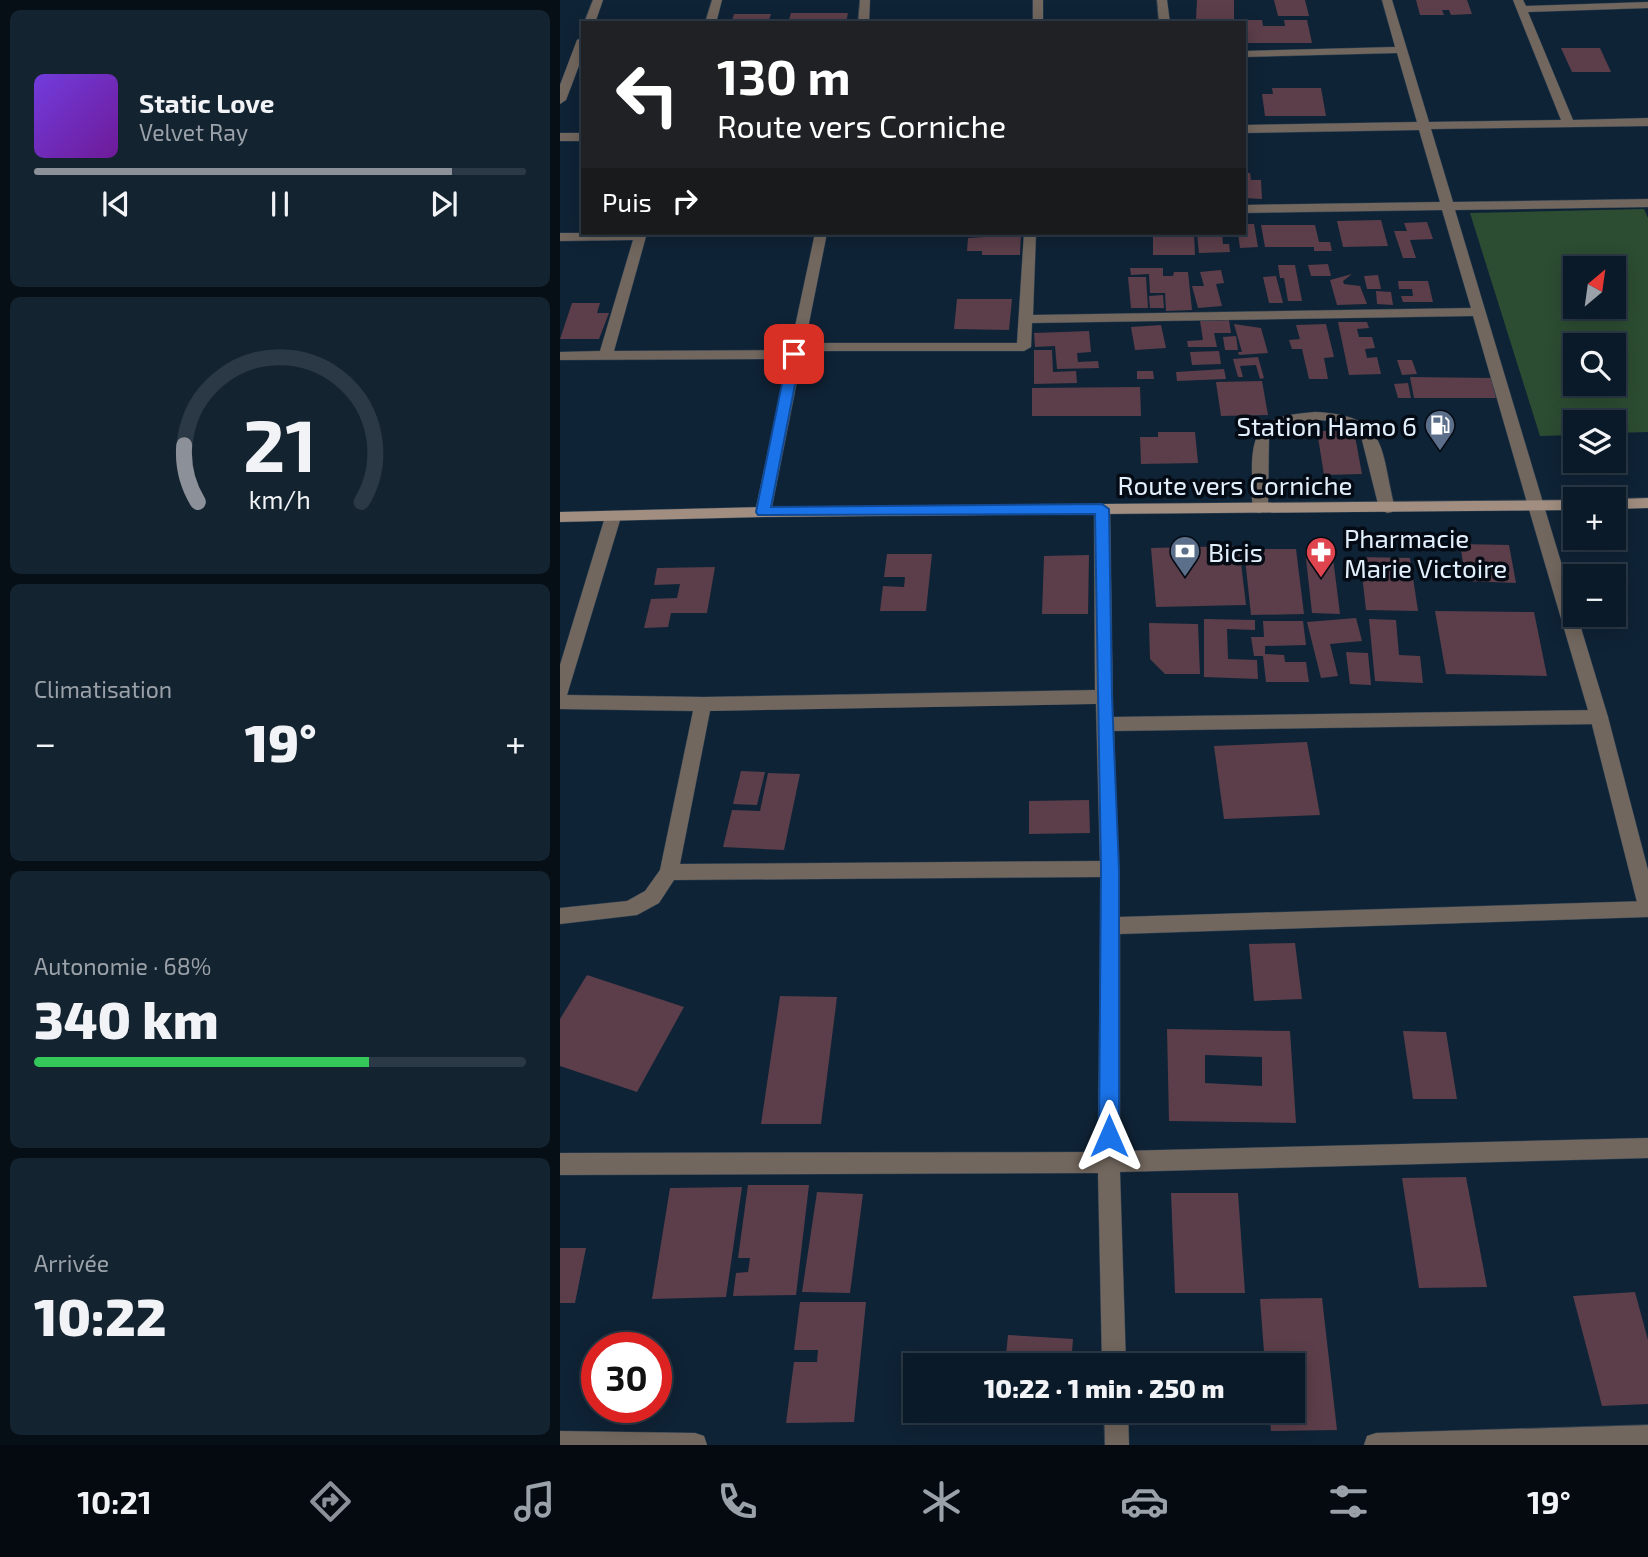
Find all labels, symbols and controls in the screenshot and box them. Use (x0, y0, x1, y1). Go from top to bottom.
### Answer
text: 130 m (717, 46, 851, 105)
icon: left (602, 49, 693, 140)
text: Static Love (139, 87, 275, 118)
text: Route vers Corniche (717, 106, 1006, 144)
text: Velvet Ray (139, 118, 248, 146)
icon: right (666, 182, 704, 220)
icon: previous (97, 185, 135, 223)
icon: pause (261, 185, 299, 223)
icon: next (425, 185, 463, 223)
text: Puis (602, 186, 652, 217)
north arrow (1563, 256, 1626, 318)
map controls (1563, 256, 1626, 627)
pin (764, 324, 824, 384)
button: search (1563, 333, 1626, 396)
icon: arrive (775, 335, 813, 373)
text: 21 (243, 399, 317, 487)
fuel station icon: Station Hamo 6 (1423, 408, 1457, 452)
place label: Station Hamo 6 (1237, 410, 1417, 441)
button: layers (1563, 410, 1626, 473)
street label: Route vers Corniche (1118, 469, 1353, 500)
text: km/h (249, 483, 311, 513)
button: + (1563, 487, 1626, 550)
place label: Pharmacie Marie Victoire (1344, 522, 1507, 583)
bank icon: Bicis (1168, 534, 1202, 578)
pharmacy icon: Pharmacie Marie Victoire (1304, 535, 1338, 579)
place label: Bicis (1208, 536, 1263, 567)
button: − (1563, 564, 1626, 627)
text: Climatisation (34, 675, 172, 703)
text: 19° (245, 710, 317, 772)
text: − (34, 719, 56, 765)
text: + (505, 719, 526, 765)
text: Autonomie · 68% (34, 952, 211, 980)
text: 340 km (34, 987, 219, 1049)
position arrow (1072, 1099, 1146, 1173)
text: Arrivée (34, 1249, 109, 1277)
text: 10:22 (34, 1284, 166, 1346)
speed limit sign: 30 (581, 1332, 672, 1423)
text: 10:22 · 1 min · 250 m (984, 1372, 1224, 1403)
icon: directions (306, 1477, 355, 1526)
icon: music (510, 1477, 559, 1526)
icon: phone (713, 1477, 762, 1526)
icon: climate (917, 1477, 966, 1526)
icon: car (1120, 1477, 1169, 1526)
icon: filters (1324, 1477, 1373, 1526)
text: 10:21 (77, 1482, 152, 1520)
text: 19° (1527, 1482, 1571, 1520)

